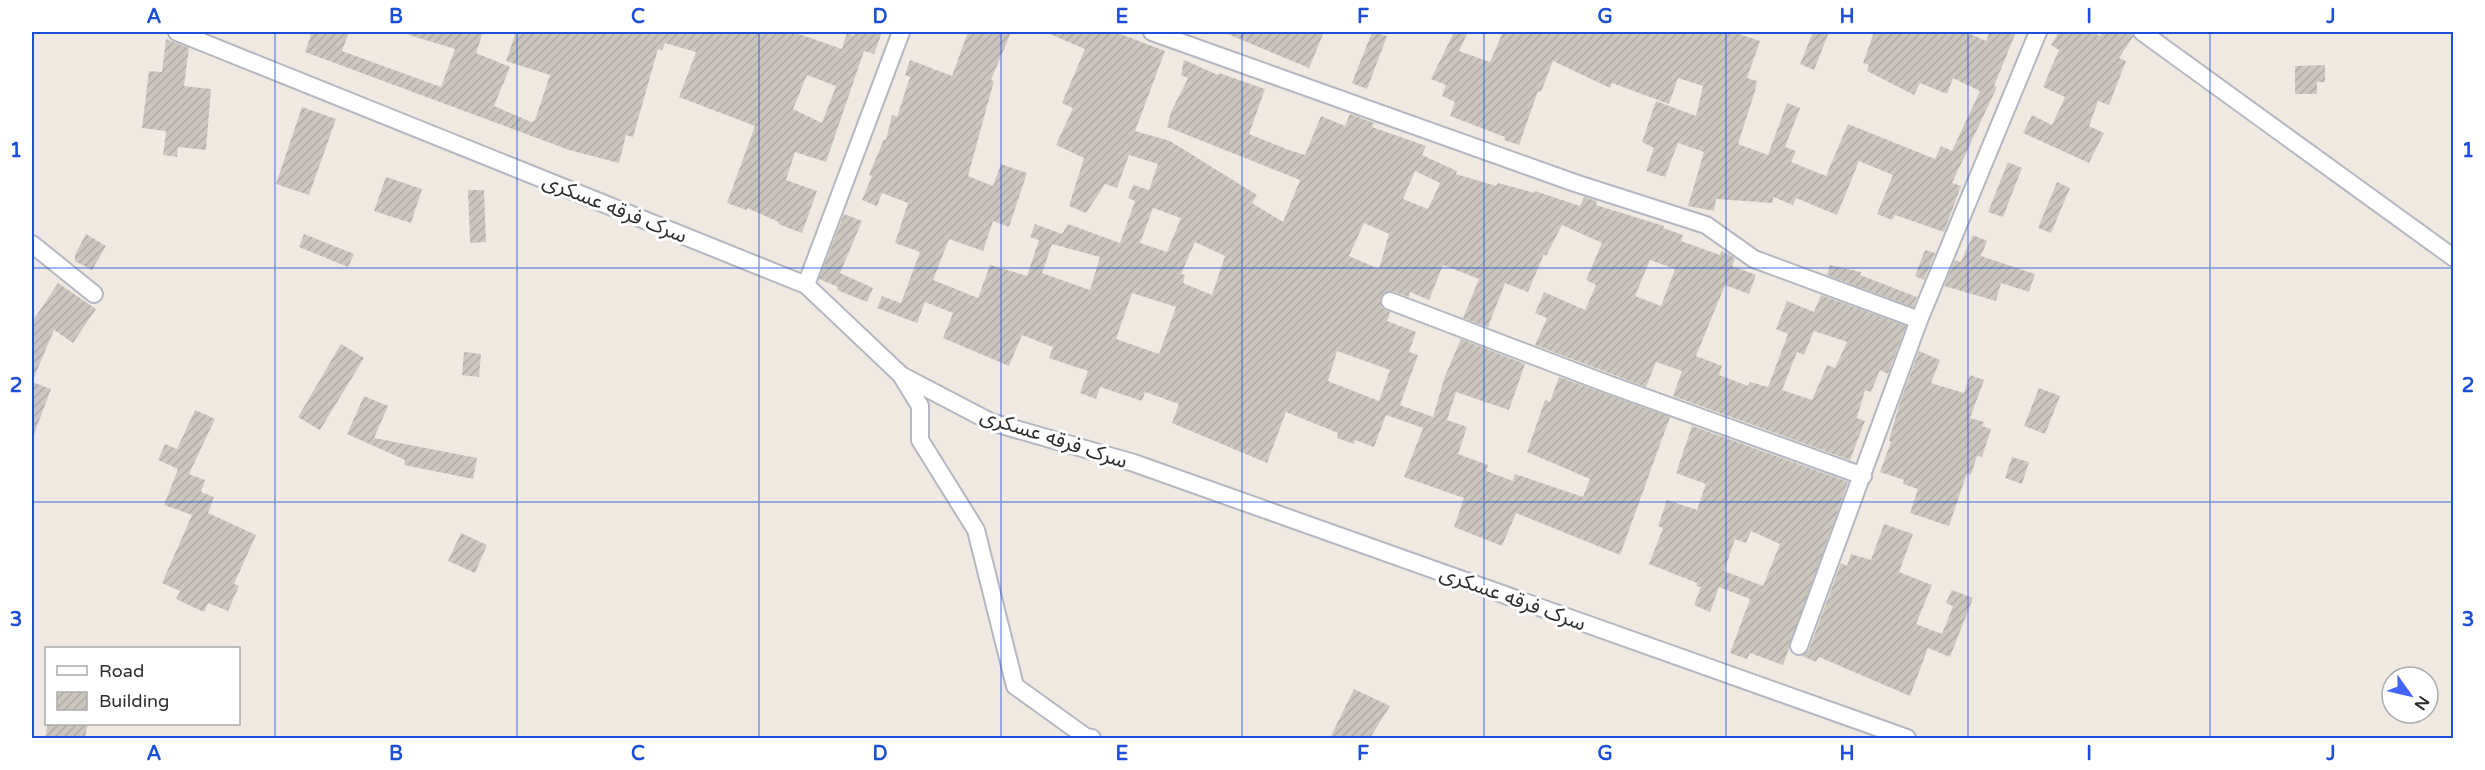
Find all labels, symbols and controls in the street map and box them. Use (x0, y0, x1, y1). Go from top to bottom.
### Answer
text: A (147, 5, 162, 29)
text: B (389, 5, 403, 29)
text: C (631, 5, 645, 29)
text: D (872, 5, 888, 29)
text: E (1116, 5, 1129, 29)
text: F (1357, 5, 1369, 29)
text: G (1597, 5, 1613, 29)
text: H (1839, 5, 1855, 29)
text: I (2086, 5, 2092, 29)
text: J (2325, 5, 2336, 29)
text: 1 (10, 139, 22, 163)
text: 1 (2462, 139, 2474, 163)
street label: سرک فرقه عسکری (539, 168, 691, 249)
text: 2 (10, 374, 22, 398)
text: 2 (2462, 374, 2474, 398)
street label: سرک فرقه عسکری (977, 403, 1131, 474)
street label: سرک فرقه عسکری (1437, 561, 1589, 636)
text: 3 (10, 608, 22, 632)
text: 3 (2462, 608, 2474, 632)
legend (45, 647, 240, 725)
text: Road (99, 660, 144, 682)
north arrow (2380, 665, 2440, 725)
text: Building (99, 690, 169, 712)
text: N (2410, 692, 2433, 714)
text: A (147, 742, 162, 766)
text: B (389, 742, 403, 766)
text: C (631, 742, 645, 766)
text: D (872, 742, 888, 766)
text: E (1116, 742, 1129, 766)
text: F (1357, 742, 1369, 766)
text: G (1597, 742, 1613, 766)
text: H (1839, 742, 1855, 766)
text: I (2086, 742, 2092, 766)
text: J (2325, 742, 2336, 766)

